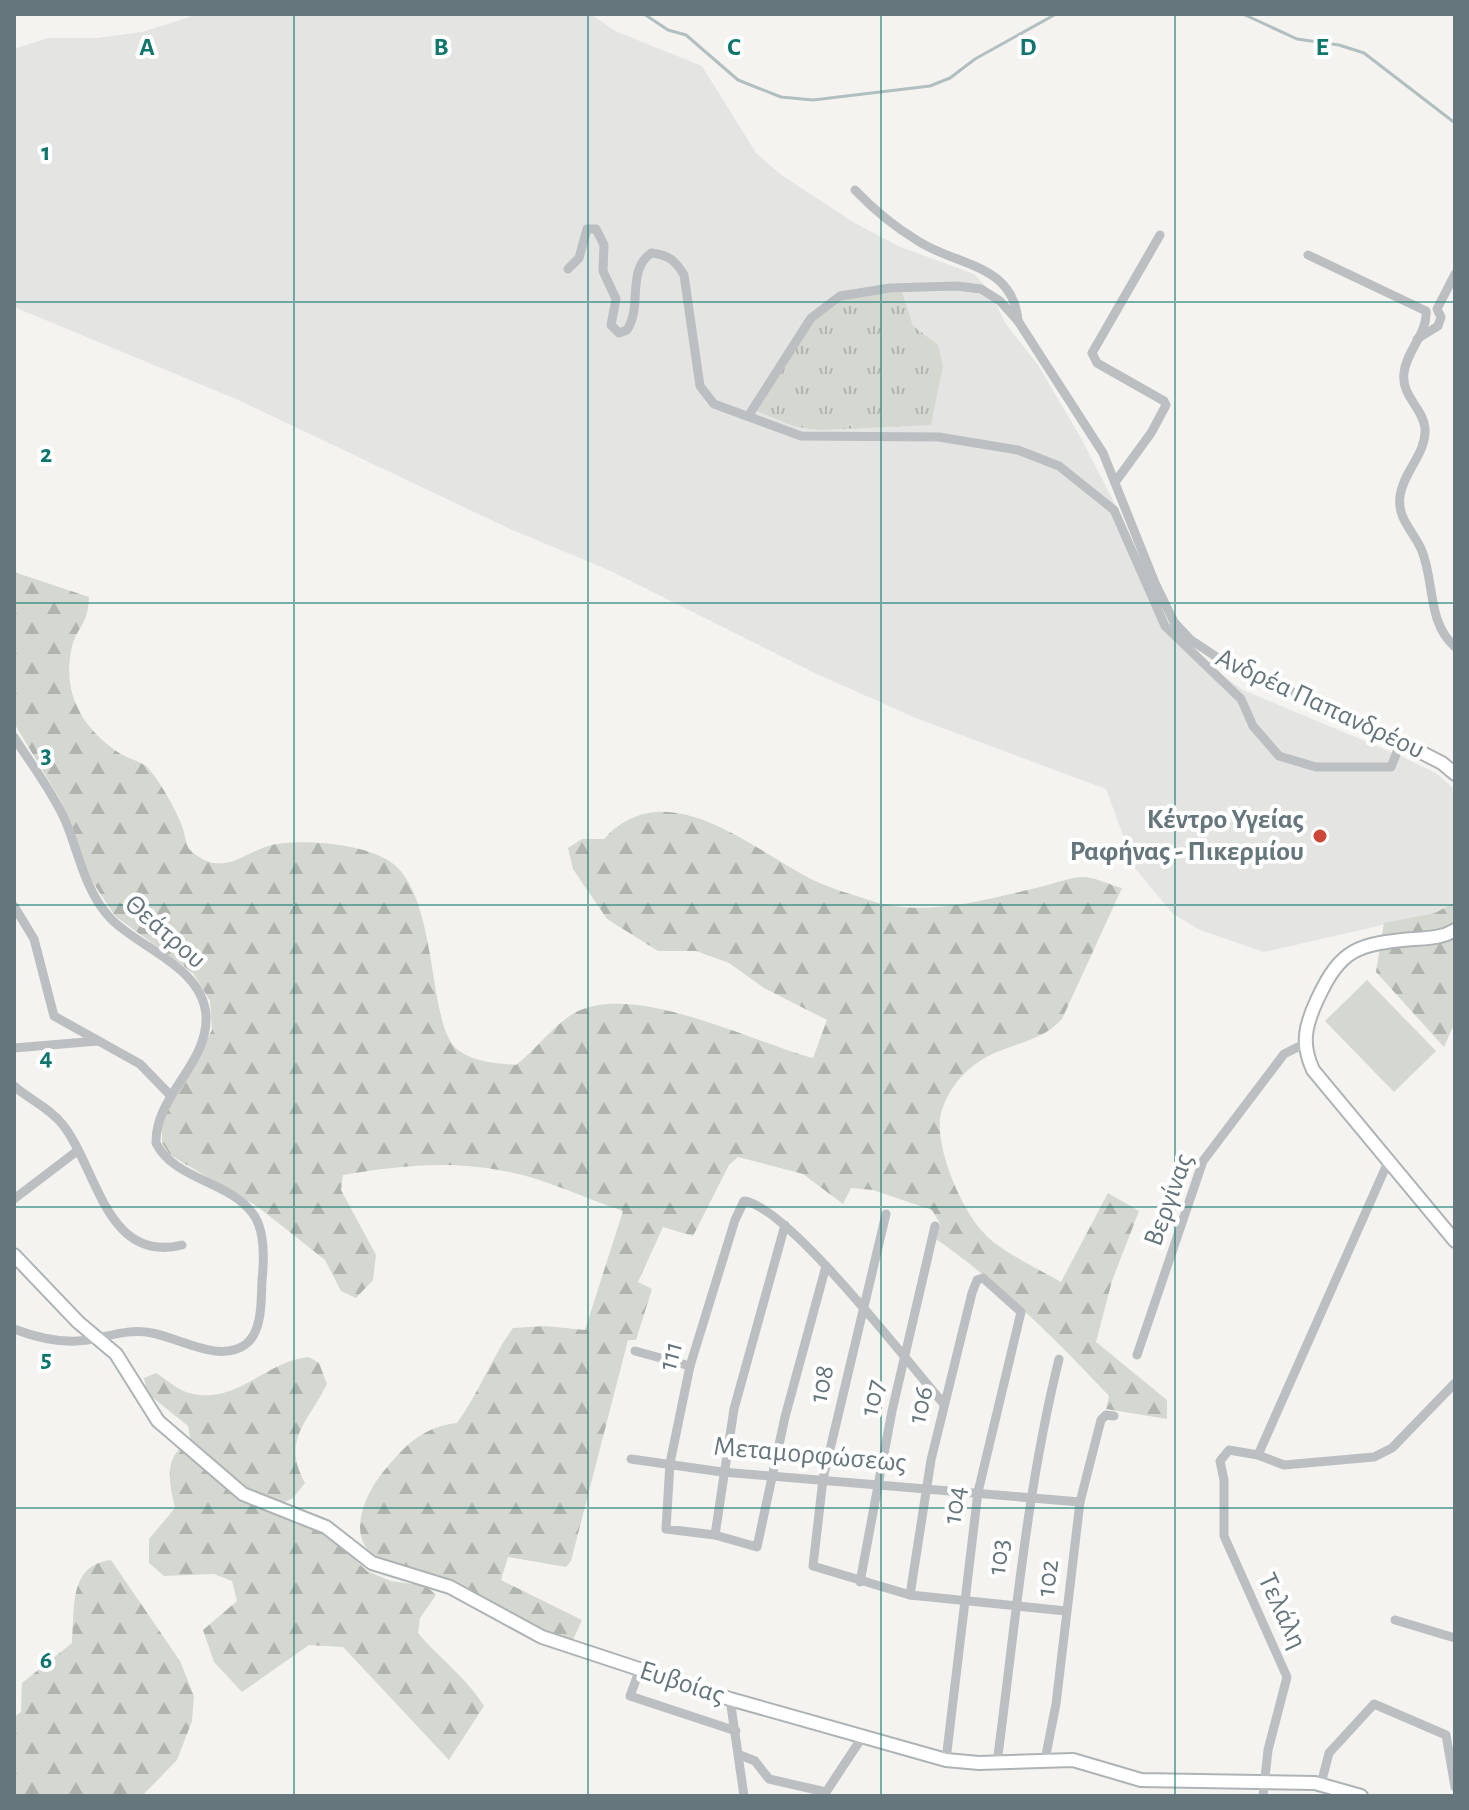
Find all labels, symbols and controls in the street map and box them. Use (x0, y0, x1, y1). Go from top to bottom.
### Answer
text: A (139, 34, 155, 60)
text: B (433, 34, 449, 60)
text: C (727, 34, 741, 60)
text: D (1019, 34, 1037, 60)
text: E (1315, 34, 1329, 60)
text: 1 (41, 139, 51, 165)
text: 2 (40, 441, 52, 467)
street label: Ανδρέα Παπανδρέου (1212, 644, 1428, 764)
text: 3 (40, 742, 52, 768)
place label: Κέντρο Υγείας Ραφήνας - Πικερμίου (1070, 806, 1304, 866)
marker: Κέντρο Υγείας Ραφήνας - Πικερμίου (1311, 827, 1329, 845)
street label: Θεάτρου (119, 890, 211, 974)
text: 4 (39, 1044, 53, 1070)
street label: Βεργίνας (1139, 1150, 1199, 1250)
street label: 111 (654, 1338, 688, 1374)
text: 5 (40, 1346, 52, 1372)
street label: 108 (804, 1363, 840, 1405)
street label: 107 (855, 1377, 891, 1419)
street label: 106 (903, 1384, 939, 1426)
street label: Μεταμορφώσεως (712, 1433, 908, 1477)
street label: 104 (938, 1484, 972, 1526)
street label: 103 (983, 1537, 1015, 1577)
street label: 102 (1032, 1558, 1064, 1598)
street label: Τελάλη (1252, 1569, 1312, 1653)
text: 6 (40, 1647, 52, 1673)
street label: Ευβοίας (636, 1656, 728, 1710)

